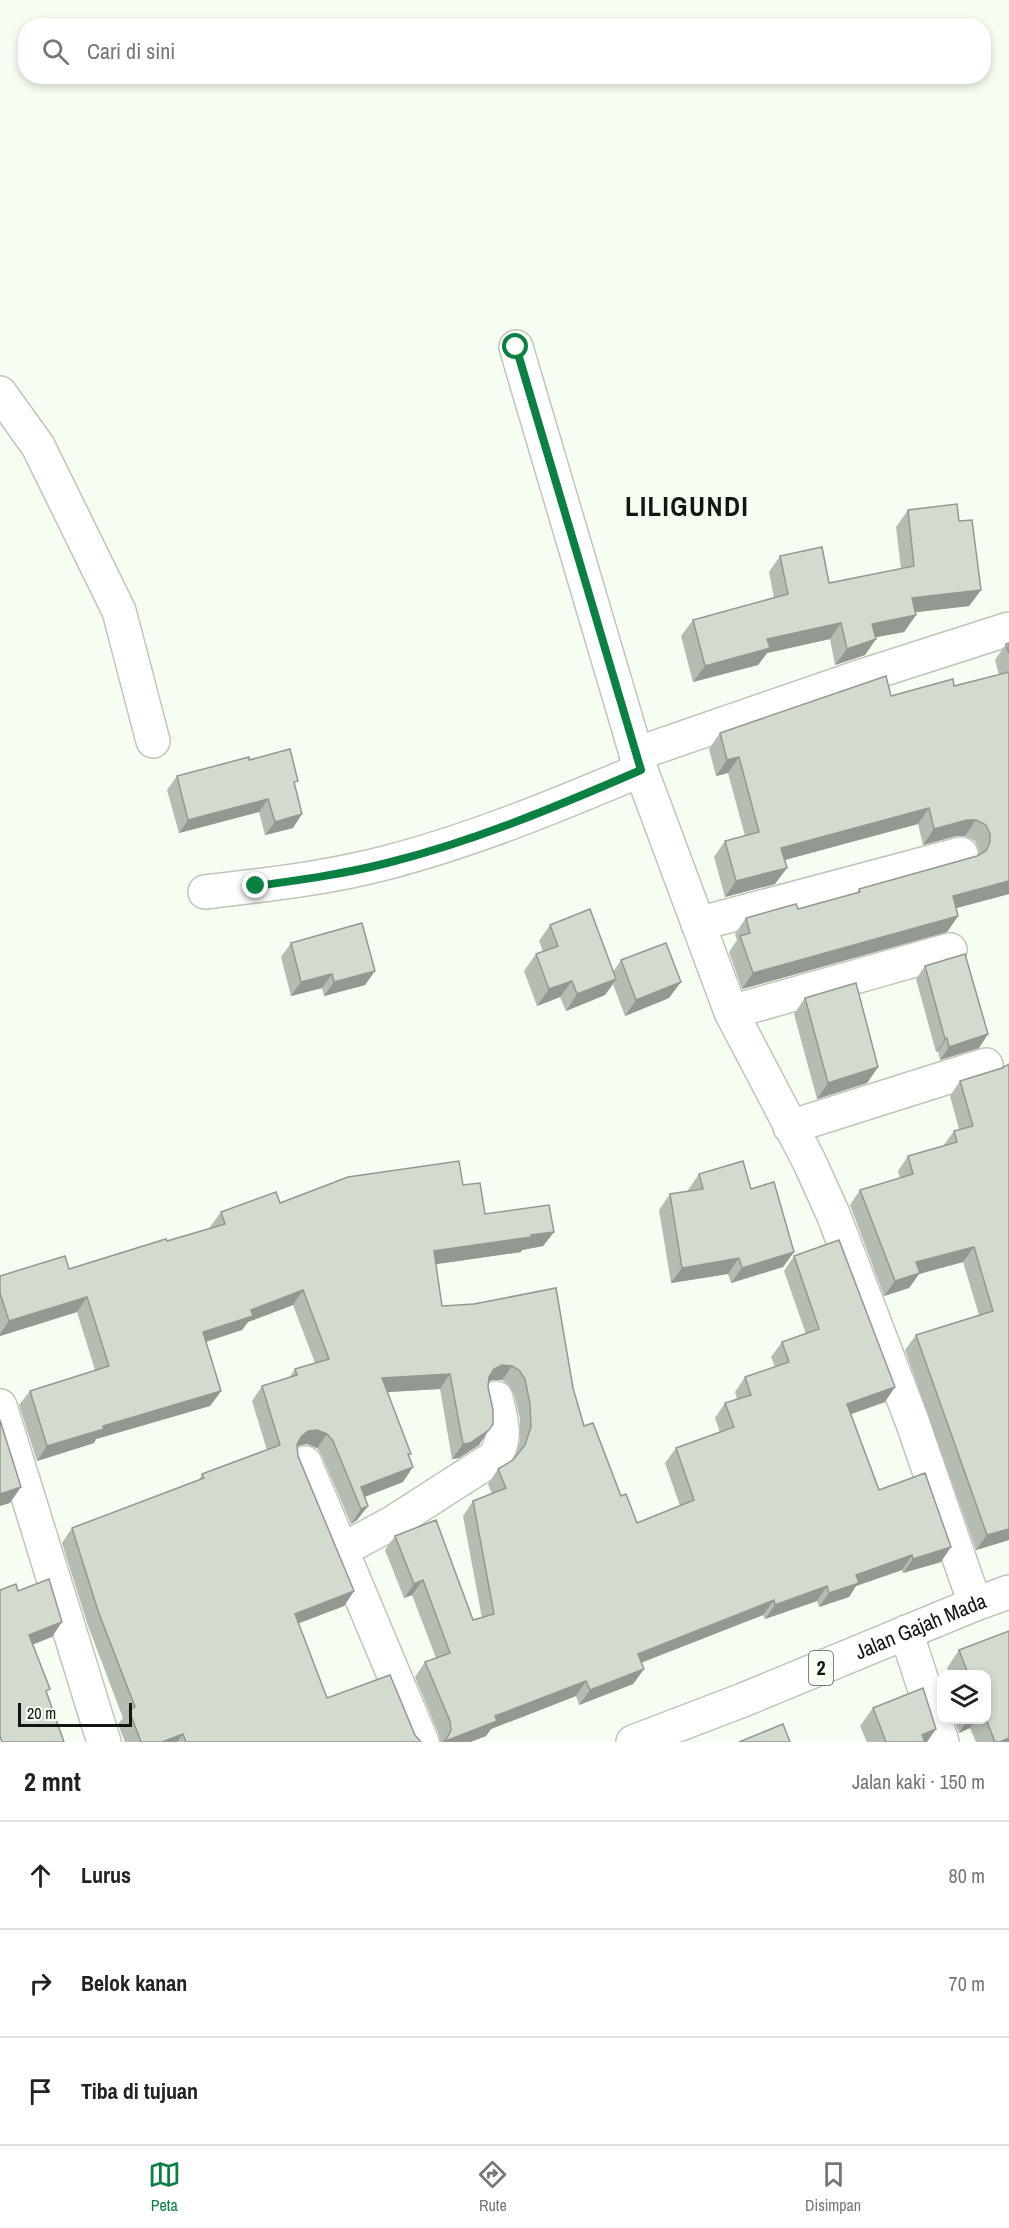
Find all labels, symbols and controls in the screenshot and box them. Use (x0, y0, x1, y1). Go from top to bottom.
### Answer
search box (18, 18, 991, 84)
icon: search (39, 35, 72, 68)
text: Cari di sini (87, 36, 175, 66)
route start (502, 333, 528, 359)
district label: LILIGUNDI (625, 488, 749, 524)
route end (242, 872, 268, 898)
street label: Jalan Gajah Mada (850, 1586, 991, 1666)
road number: 2 (809, 1651, 833, 1685)
map controls (937, 1670, 991, 1724)
button: layers (937, 1670, 991, 1724)
scale bar (18, 1700, 132, 1728)
text: 20 m (27, 1702, 56, 1724)
text: 2 mnt (24, 1764, 81, 1799)
text: Jalan kaki · 150 m (852, 1768, 985, 1795)
icon: ahead (24, 1859, 57, 1892)
text: Lurus (81, 1860, 131, 1890)
text: 80 m (949, 1862, 985, 1889)
icon: right (24, 1967, 57, 2000)
text: Belok kanan (81, 1968, 187, 1998)
text: 70 m (949, 1970, 985, 1997)
icon: arrive (24, 2075, 57, 2108)
text: Tiba di tujuan (81, 2076, 198, 2106)
tab: Peta (148, 2158, 181, 2216)
tab: Rute (476, 2158, 509, 2216)
tab: Disimpan (805, 2158, 861, 2216)

